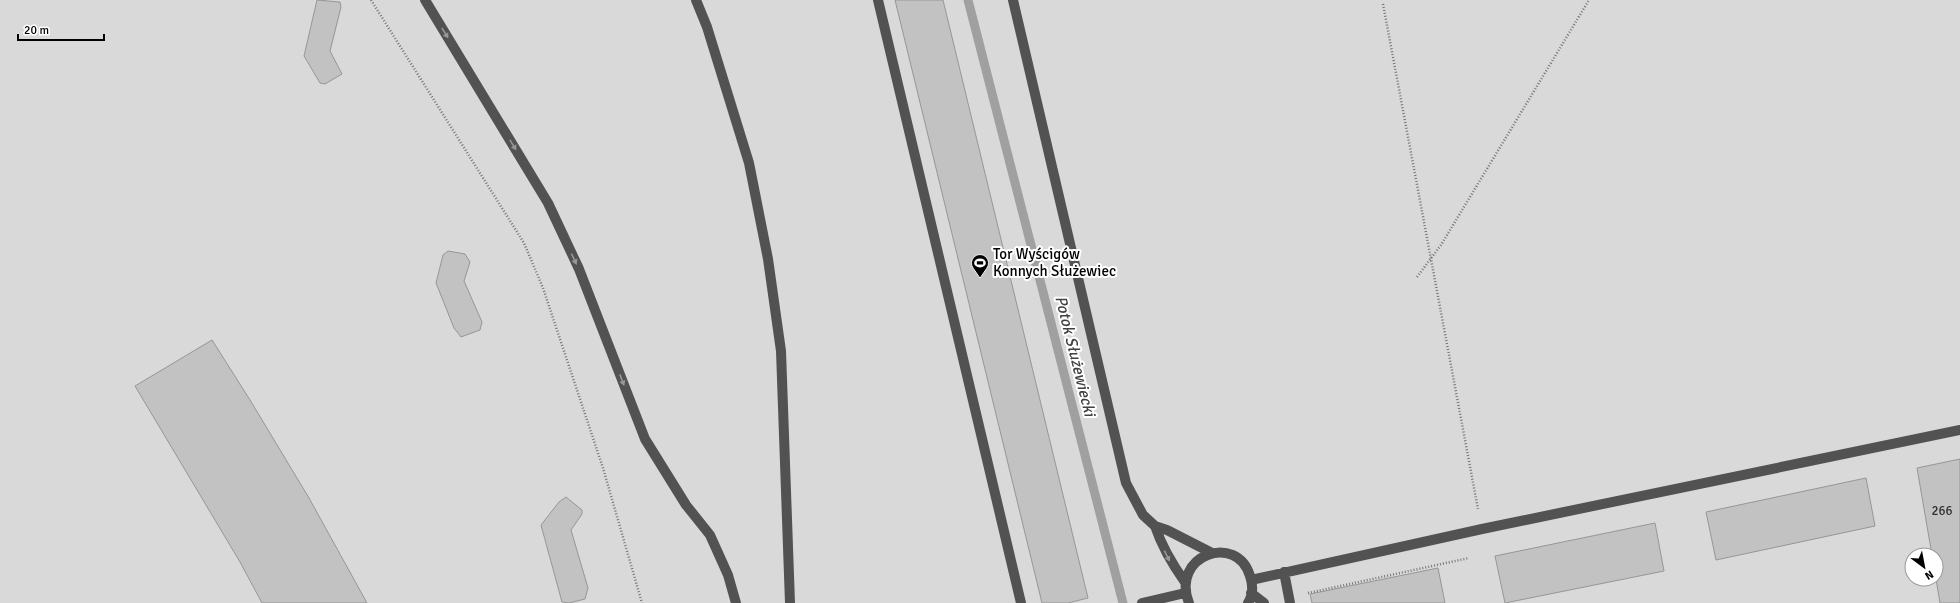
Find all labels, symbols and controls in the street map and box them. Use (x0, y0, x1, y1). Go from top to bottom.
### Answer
scale bar (18, 16, 104, 42)
text: 20 m (24, 23, 49, 38)
one-way arrow (442, 27, 449, 39)
one-way arrow (509, 139, 516, 151)
place label: Tor Wyścigów Konnych Służewiec (993, 245, 1116, 280)
one-way arrow (571, 253, 577, 264)
sports icon: Tor Wyścigów Konnych Służewiec (970, 253, 990, 278)
water label: Potok Służewiecki (1050, 294, 1100, 420)
one-way arrow (620, 374, 626, 386)
house number: 266 (1931, 503, 1953, 519)
north arrow (1904, 547, 1944, 587)
one-way arrow (1164, 550, 1170, 561)
text: N (1922, 568, 1936, 583)

